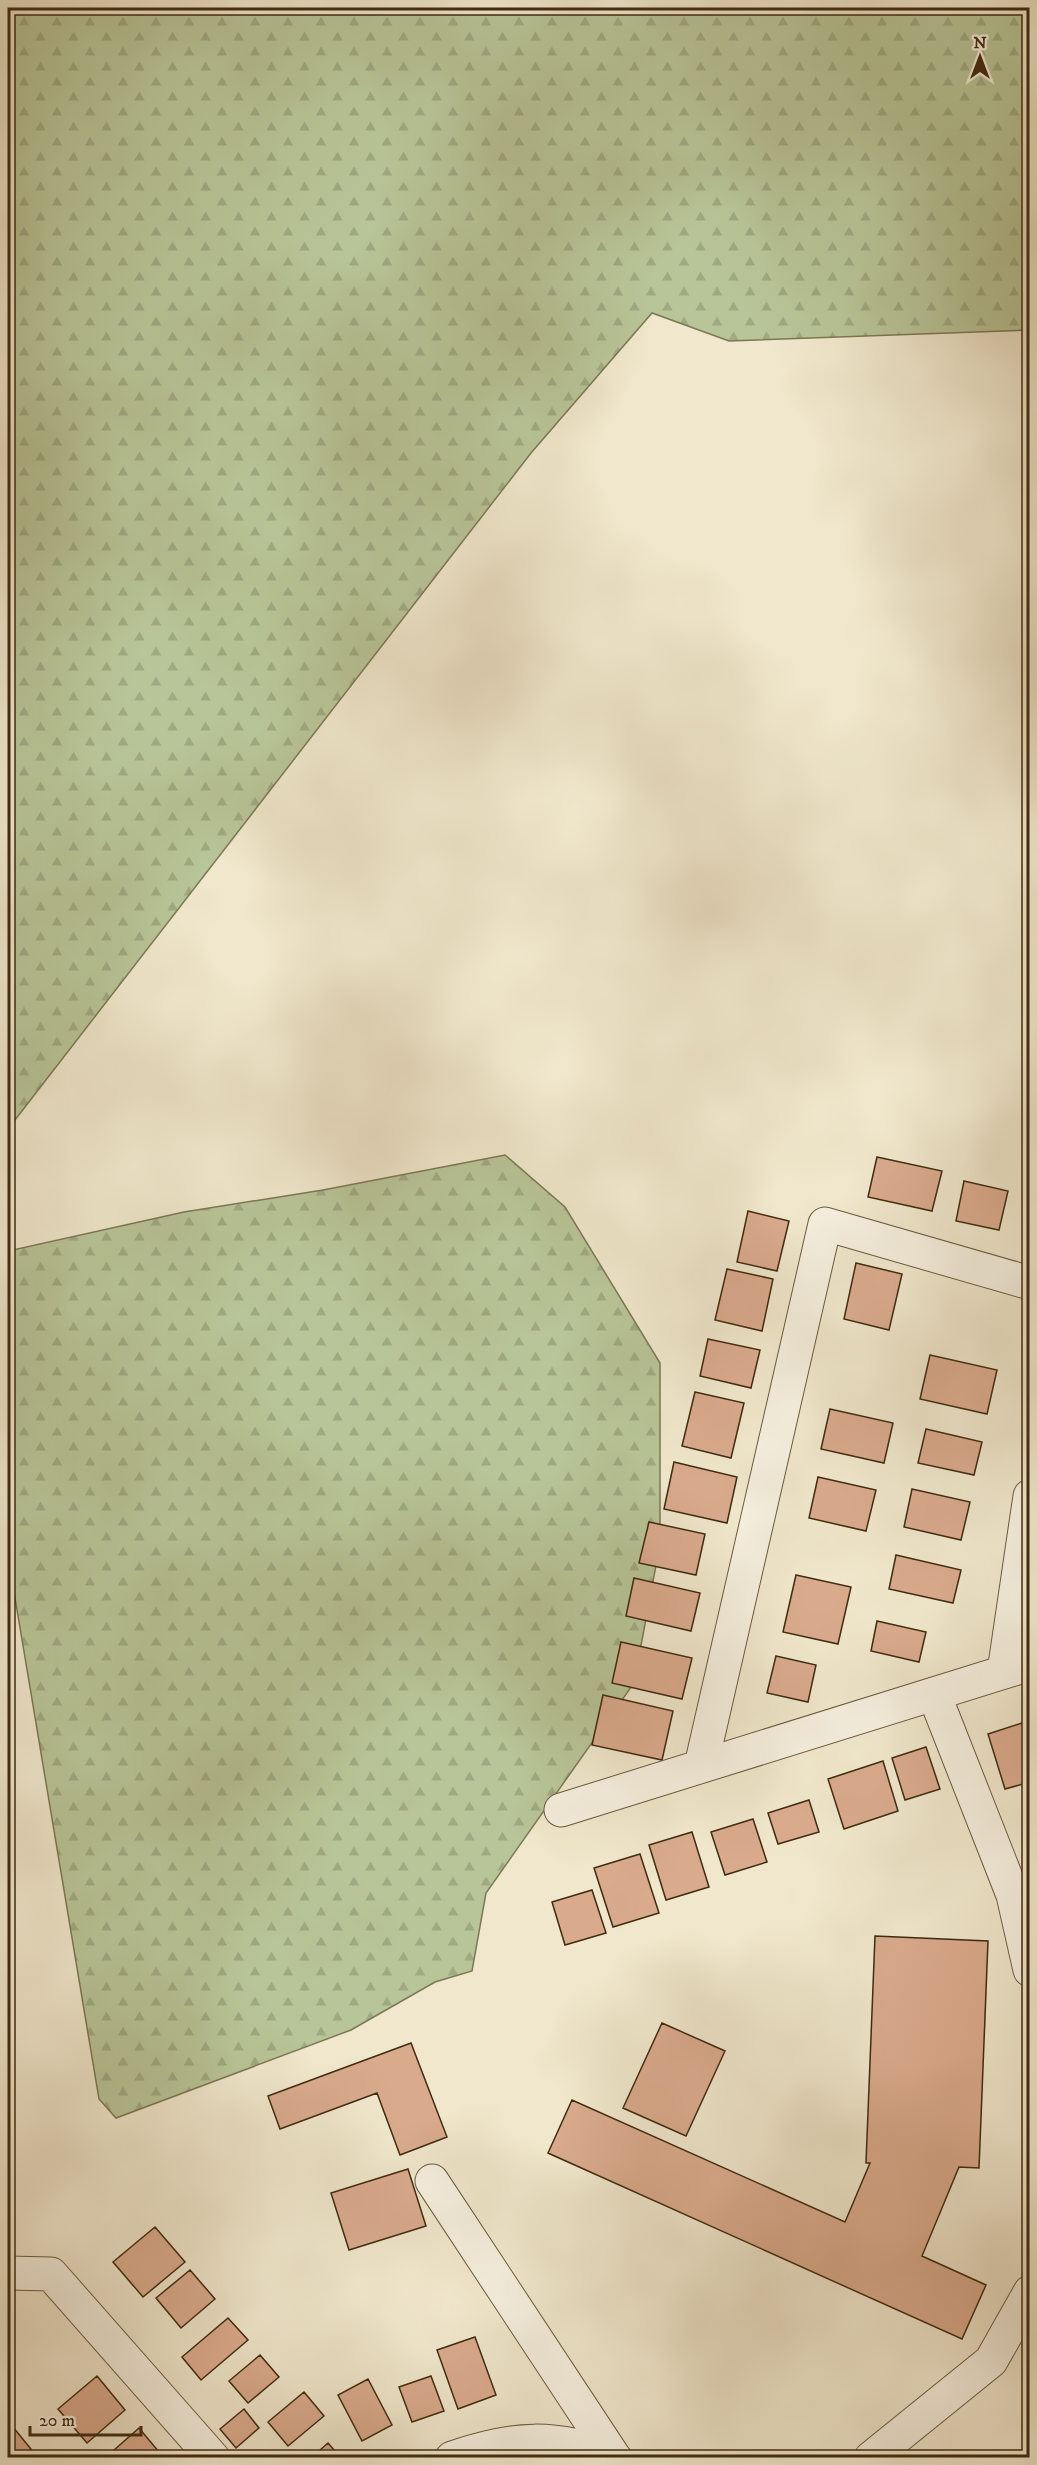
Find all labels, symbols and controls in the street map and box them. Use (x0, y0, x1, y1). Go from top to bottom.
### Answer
north arrow (950, 27, 1010, 87)
text: N (973, 33, 987, 53)
scale bar (30, 2399, 141, 2437)
text: 20 m (39, 2410, 75, 2432)

